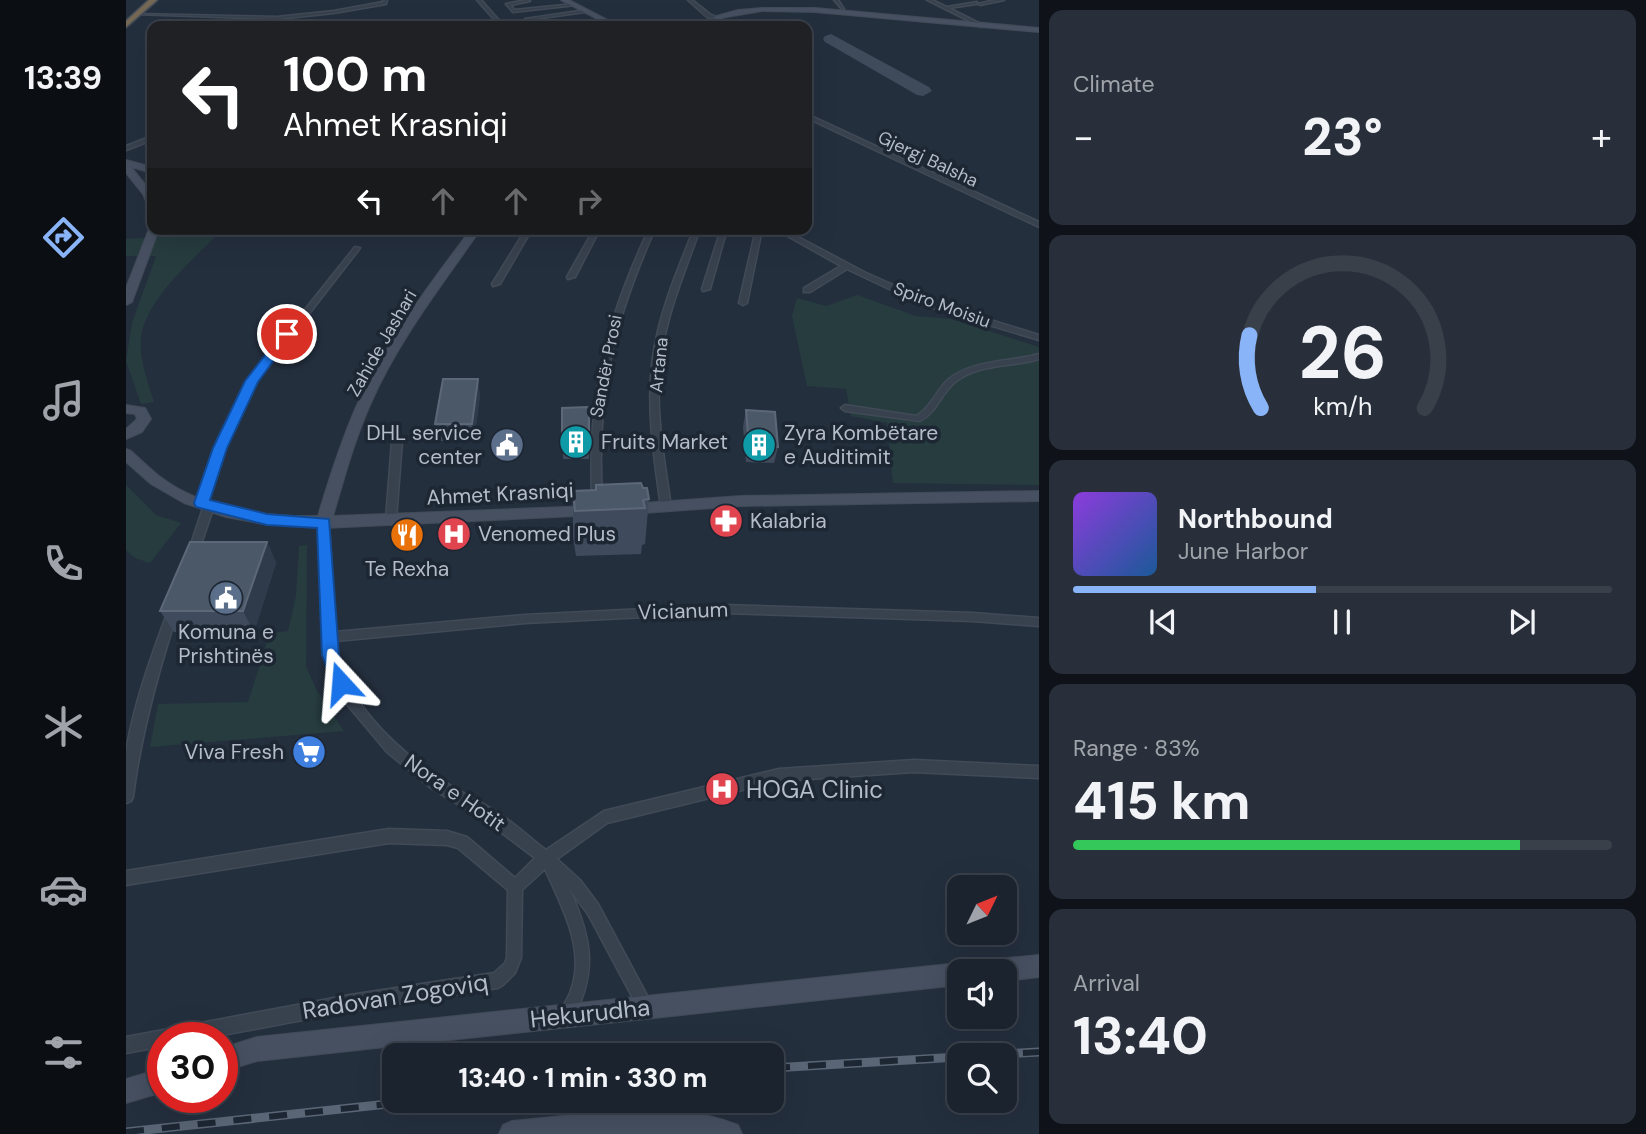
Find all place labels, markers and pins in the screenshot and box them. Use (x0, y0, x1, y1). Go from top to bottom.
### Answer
pin (257, 304, 317, 364)
place label: DHL service center (366, 419, 482, 471)
place label: Zyra Kombëtare e Auditimit (784, 419, 938, 471)
building icon: Fruits Market (557, 423, 595, 461)
public building icon: DHL service center (488, 426, 526, 464)
building icon: Zyra Kombëtare e Auditimit (740, 426, 778, 464)
place label: Fruits Market (601, 428, 728, 456)
pharmacy icon: Kalabria (707, 502, 745, 540)
place label: Kalabria (750, 507, 827, 535)
hospital icon: Venomed Plus (435, 515, 473, 553)
restaurant icon: Te Rexha (388, 516, 426, 554)
place label: Venomed Plus (478, 520, 616, 548)
place label: Te Rexha (365, 555, 449, 583)
public building icon: Komuna e Prishtinës (207, 579, 245, 617)
place label: Komuna e Prishtinës (178, 618, 274, 670)
supermarket icon: Viva Fresh (290, 733, 328, 771)
place label: Viva Fresh (184, 738, 284, 766)
hospital icon: HOGA Clinic (703, 770, 741, 808)
place label: HOGA Clinic (746, 774, 883, 805)

